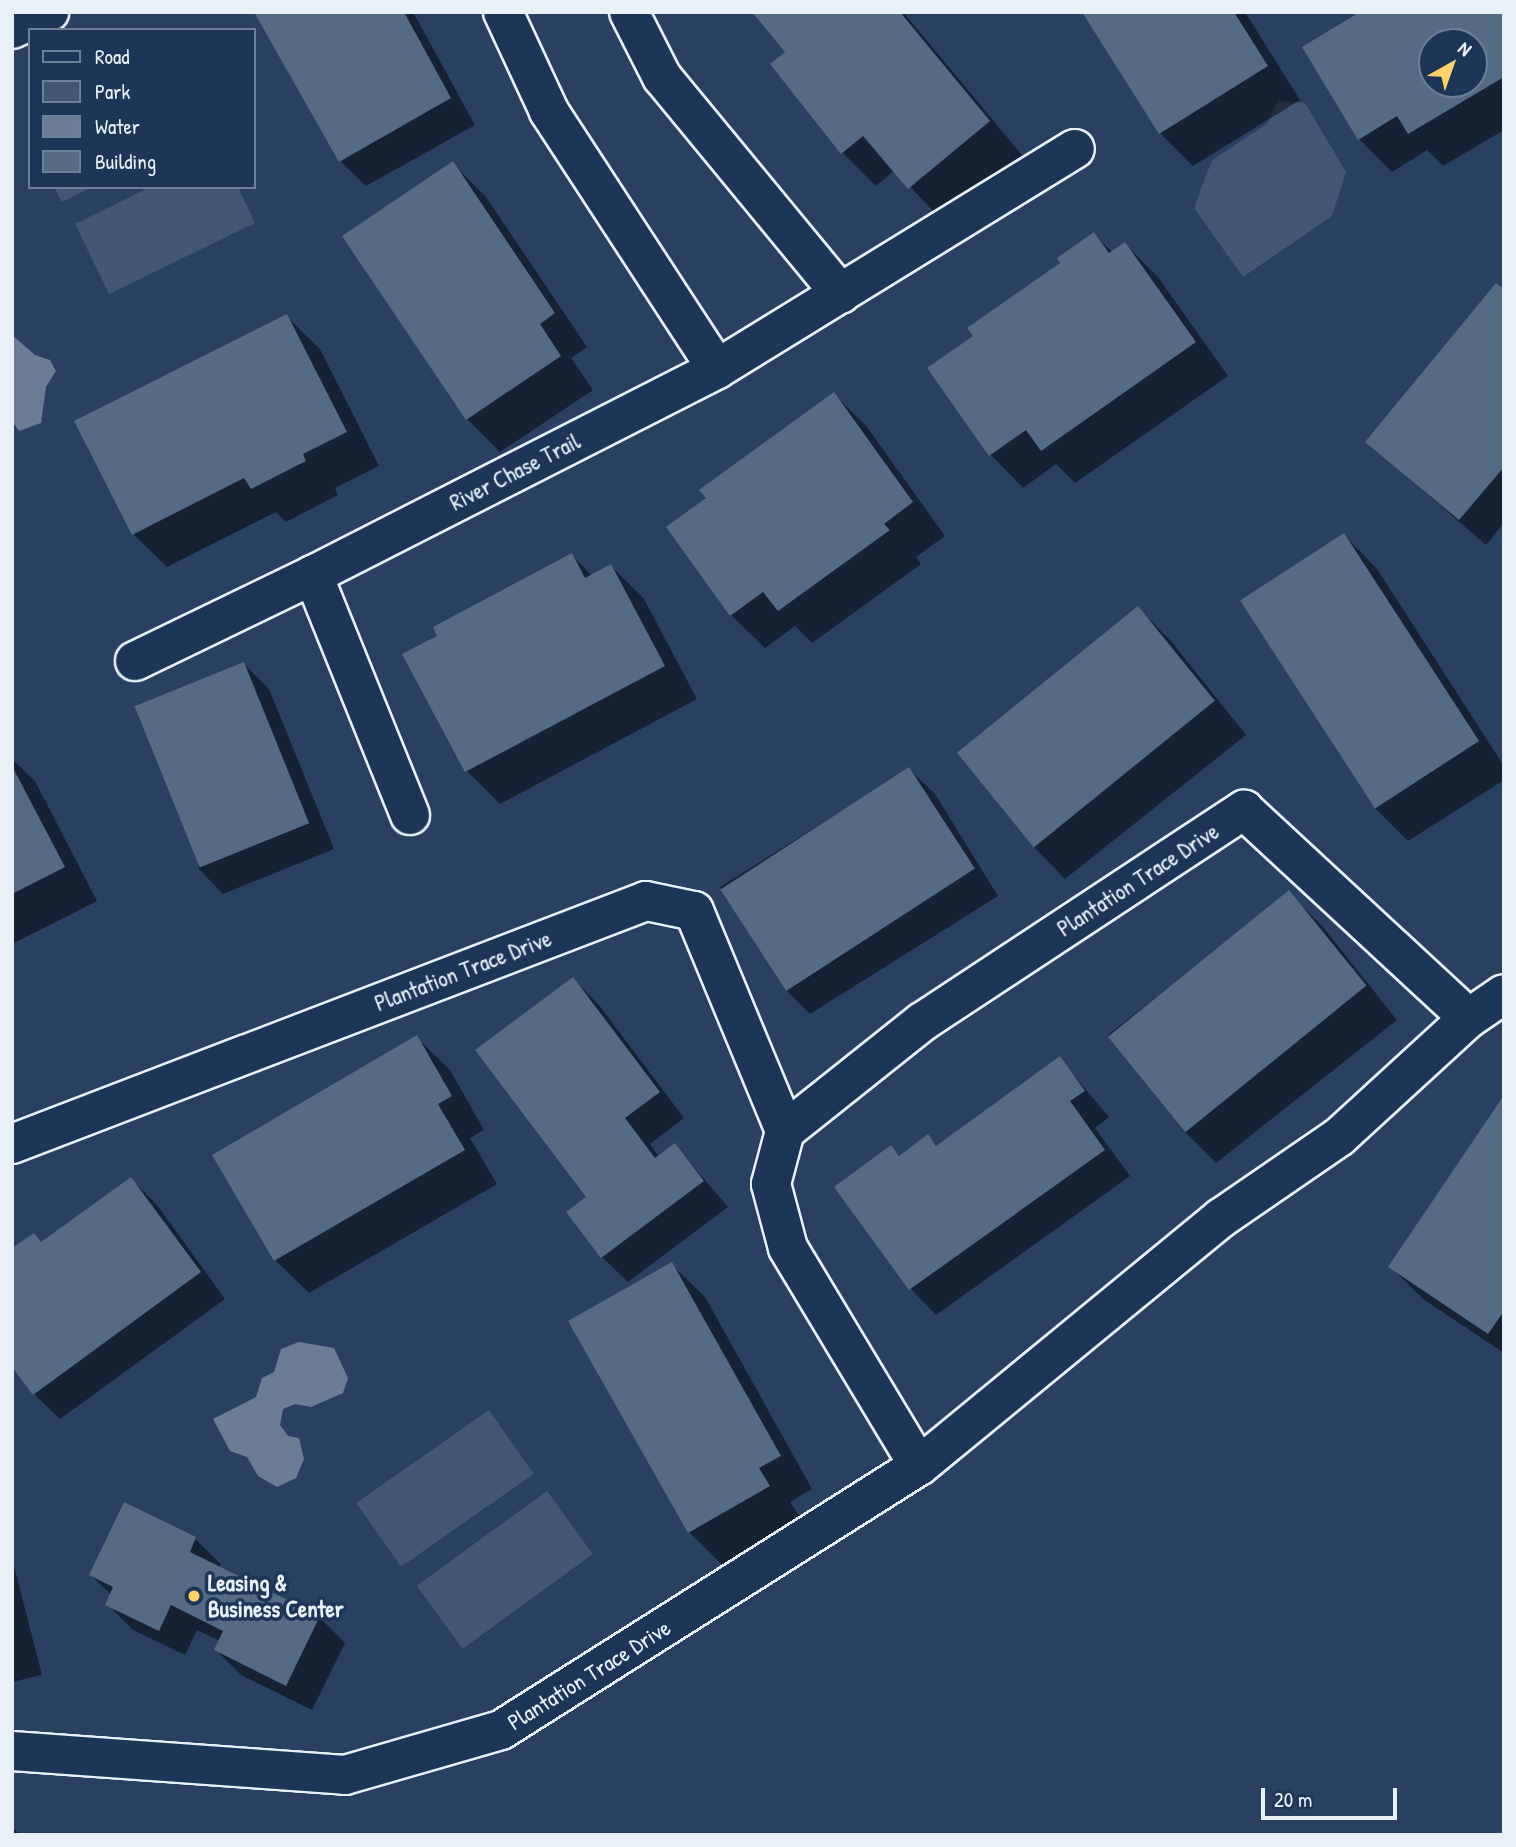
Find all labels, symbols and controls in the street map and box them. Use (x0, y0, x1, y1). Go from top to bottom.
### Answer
legend (28, 28, 256, 189)
north arrow (1418, 28, 1488, 98)
text: N (1453, 35, 1477, 62)
text: Road (95, 42, 129, 71)
text: Park (95, 77, 130, 106)
text: Water (95, 112, 140, 141)
text: Building (95, 147, 156, 176)
street label: River Chase Trail (445, 427, 585, 517)
street label: Plantation Trace Drive (1052, 818, 1224, 942)
street label: Plantation Trace Drive (371, 925, 555, 1017)
place label: Leasing & Business Center (208, 1569, 343, 1623)
marker: Leasing & Business Center (186, 1588, 202, 1604)
street label: Plantation Trace Drive (502, 1614, 676, 1736)
scale bar (1264, 1773, 1400, 1817)
text: 20 m (1274, 1785, 1312, 1814)

